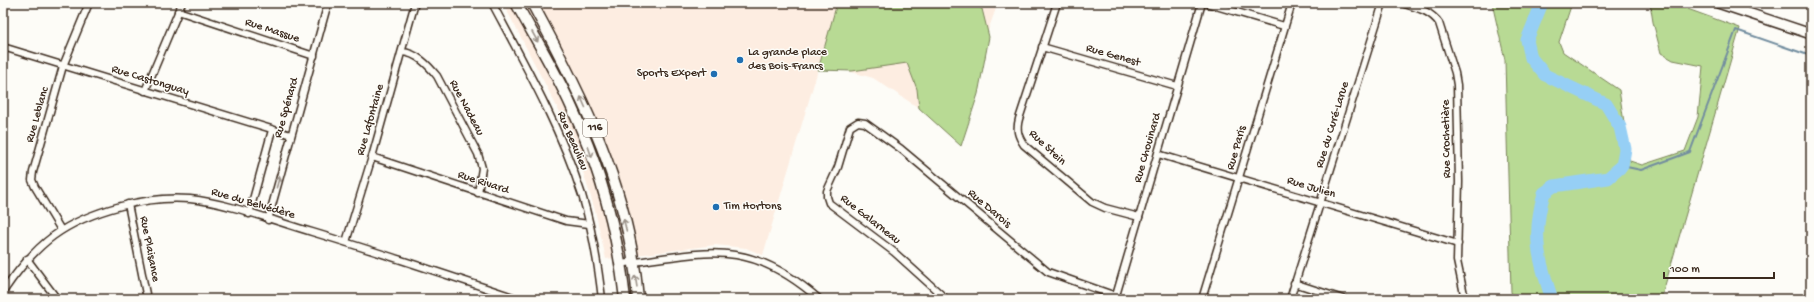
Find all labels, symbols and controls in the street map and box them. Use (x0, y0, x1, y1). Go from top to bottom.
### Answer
street label: Rue Massue (243, 16, 302, 47)
one-way arrow (532, 31, 539, 43)
street label: Rue Genest (1084, 42, 1143, 71)
place label: La grande place des Bois-Francs (748, 46, 828, 74)
marker: La grande place des Bois-Francs (735, 55, 745, 65)
street label: Rue Castonguay (110, 63, 191, 99)
place label: Sports Expert (637, 67, 707, 81)
marker: Sports Expert (709, 69, 719, 79)
street label: Rue Spénard (272, 75, 303, 140)
street label: Rue Nadeau (446, 78, 487, 139)
street label: Rue du Curé-Larue (1313, 79, 1353, 170)
street label: Rue Lafontaine (354, 82, 388, 157)
street label: Rue Leblanc (23, 85, 53, 144)
one-way arrow (579, 96, 587, 108)
street label: Rue Crochetière (1439, 99, 1455, 179)
street label: Rue Beaulieu (553, 109, 591, 173)
street label: Rue Chouinard (1131, 111, 1165, 185)
road number: 116 (583, 119, 607, 137)
street label: Rue Paris (1224, 124, 1250, 172)
street label: Rue Stein (1025, 127, 1069, 169)
one-way arrow (587, 146, 594, 159)
street label: Rue Rivard (456, 168, 511, 198)
street label: Rue Julien (1285, 174, 1337, 202)
one-way arrow (275, 176, 282, 189)
street label: Rue du Belvédère (209, 185, 297, 223)
street label: Rue Darois (964, 187, 1014, 232)
street label: Rue Galarneau (837, 192, 903, 248)
place label: Tim Hortons (723, 200, 782, 214)
marker: Tim Hortons (711, 202, 721, 212)
street label: Rue Plaisance (136, 215, 162, 284)
one-way arrow (621, 218, 629, 231)
scale bar (1664, 254, 1774, 280)
text: 100 m (1669, 263, 1700, 277)
one-way arrow (632, 275, 640, 288)

